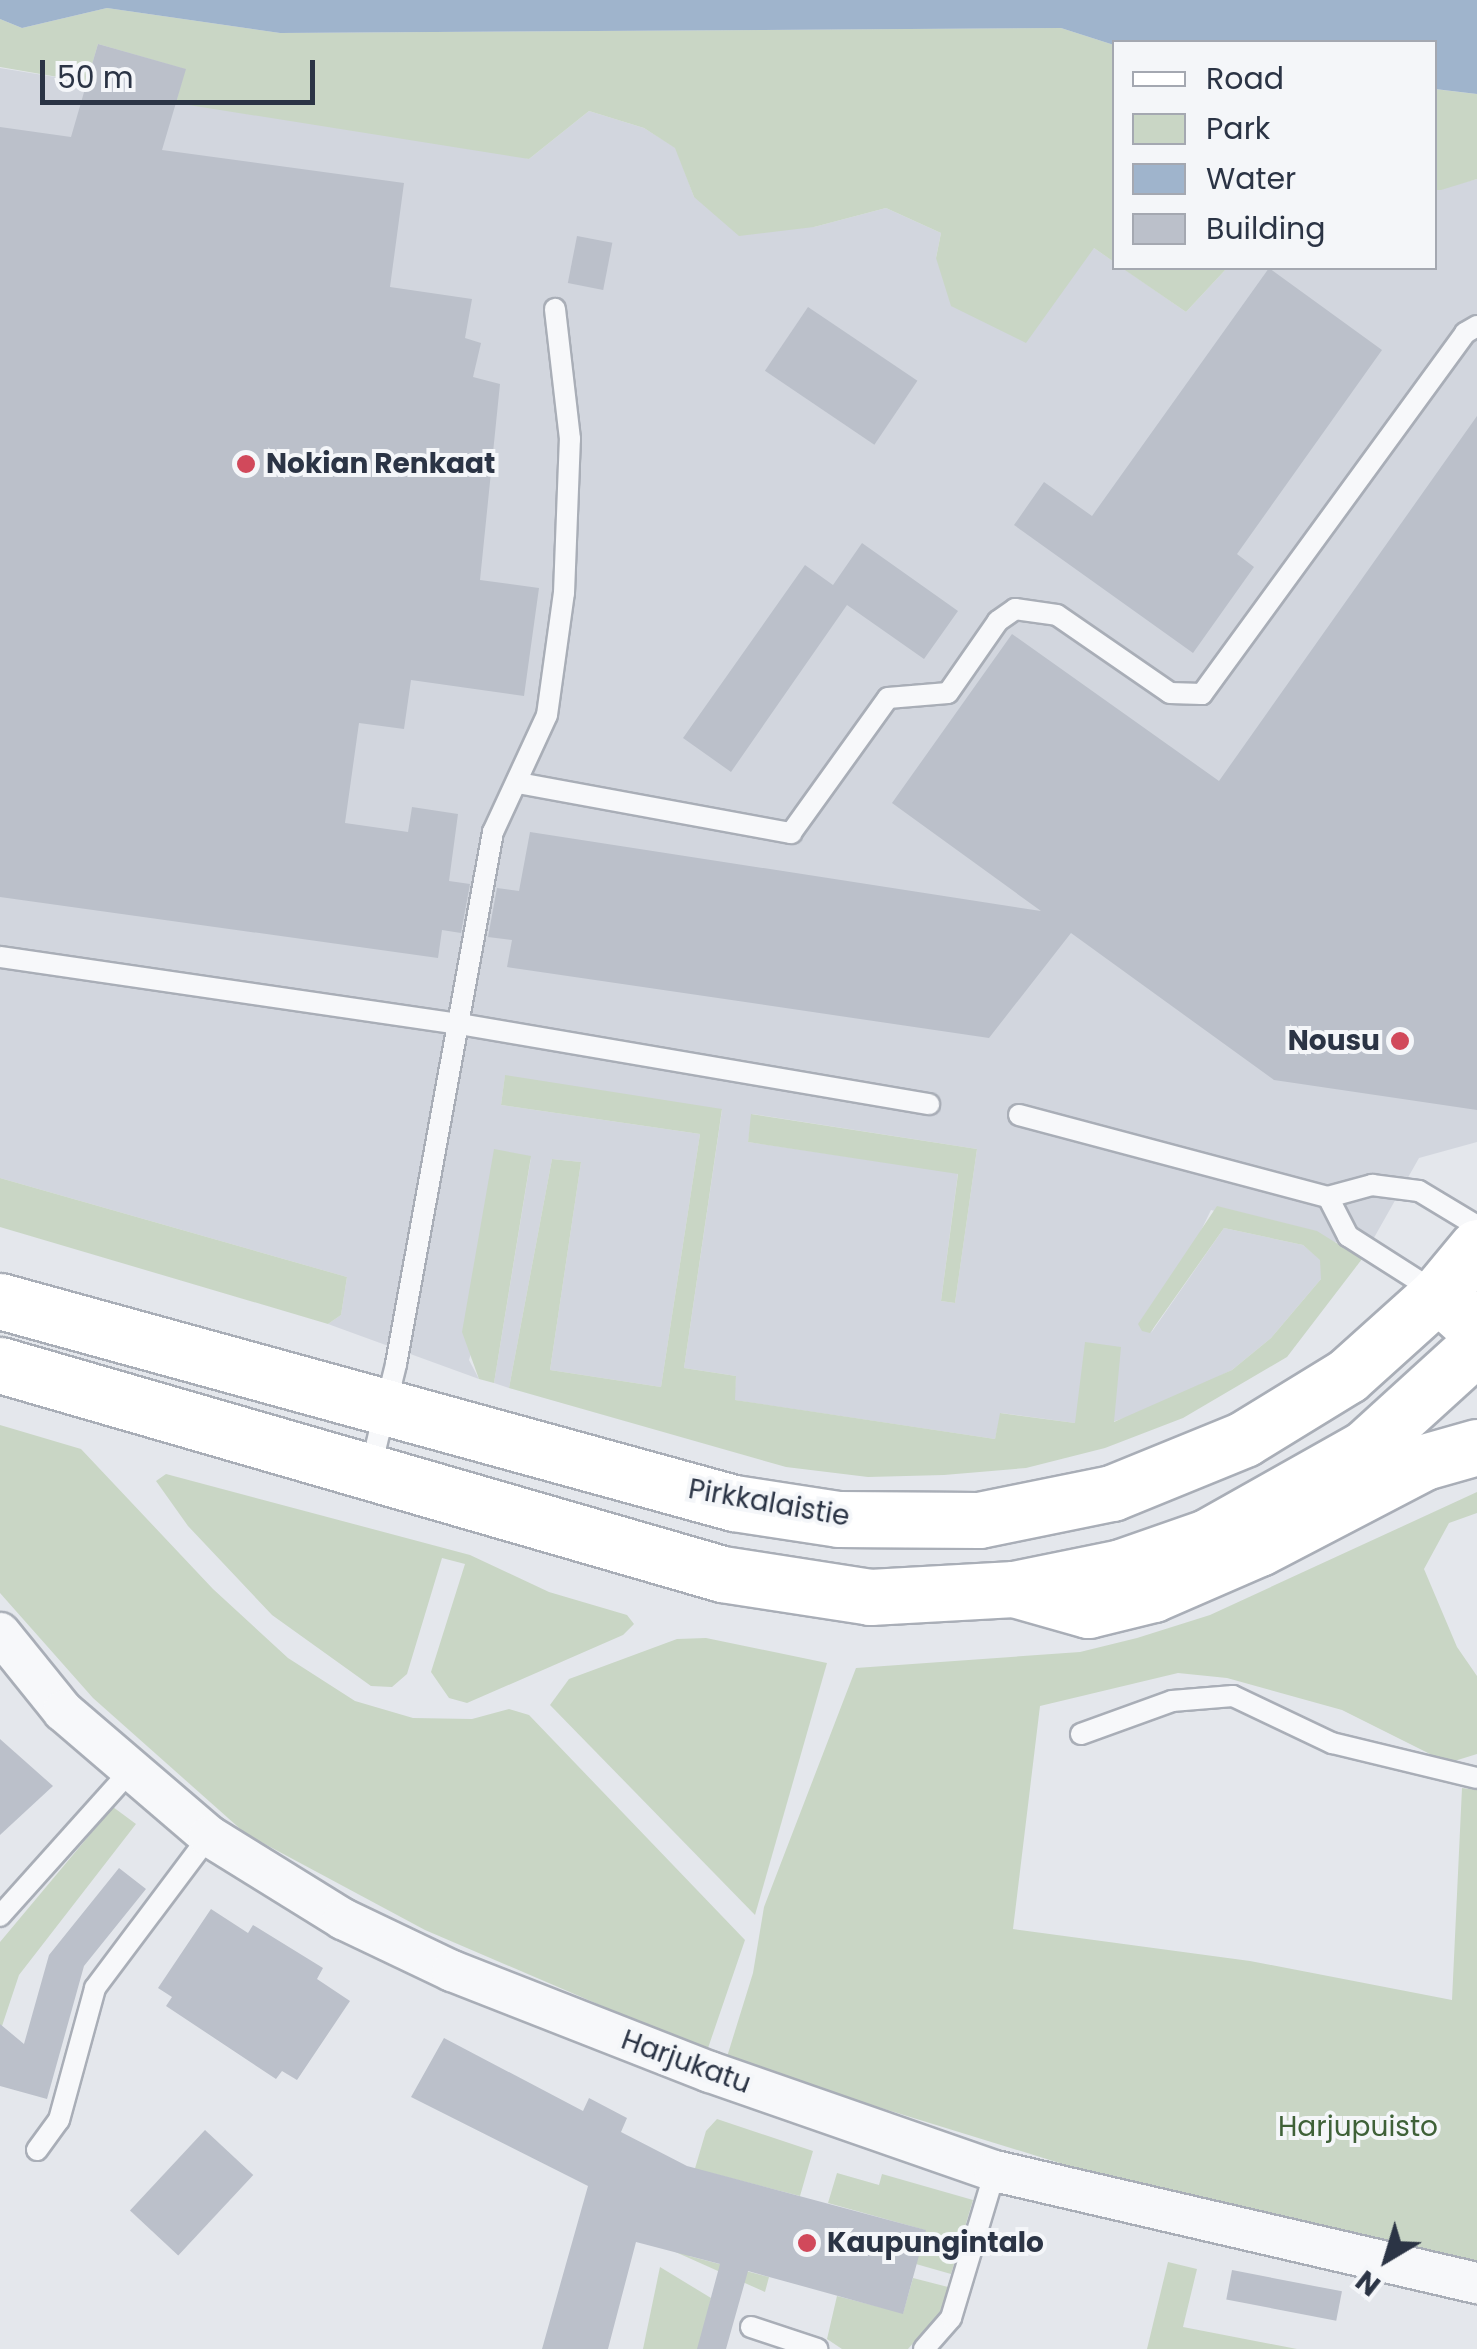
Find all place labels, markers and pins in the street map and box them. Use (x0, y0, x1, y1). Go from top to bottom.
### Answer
place label: Nokian Renkaat (266, 447, 495, 481)
marker: Nokian Renkaat (235, 453, 257, 475)
place label: Nousu (1288, 1024, 1380, 1058)
marker: Nousu (1389, 1030, 1411, 1052)
place label: Kaupungintalo (827, 2226, 1044, 2260)
marker: Kaupungintalo (796, 2232, 818, 2254)

